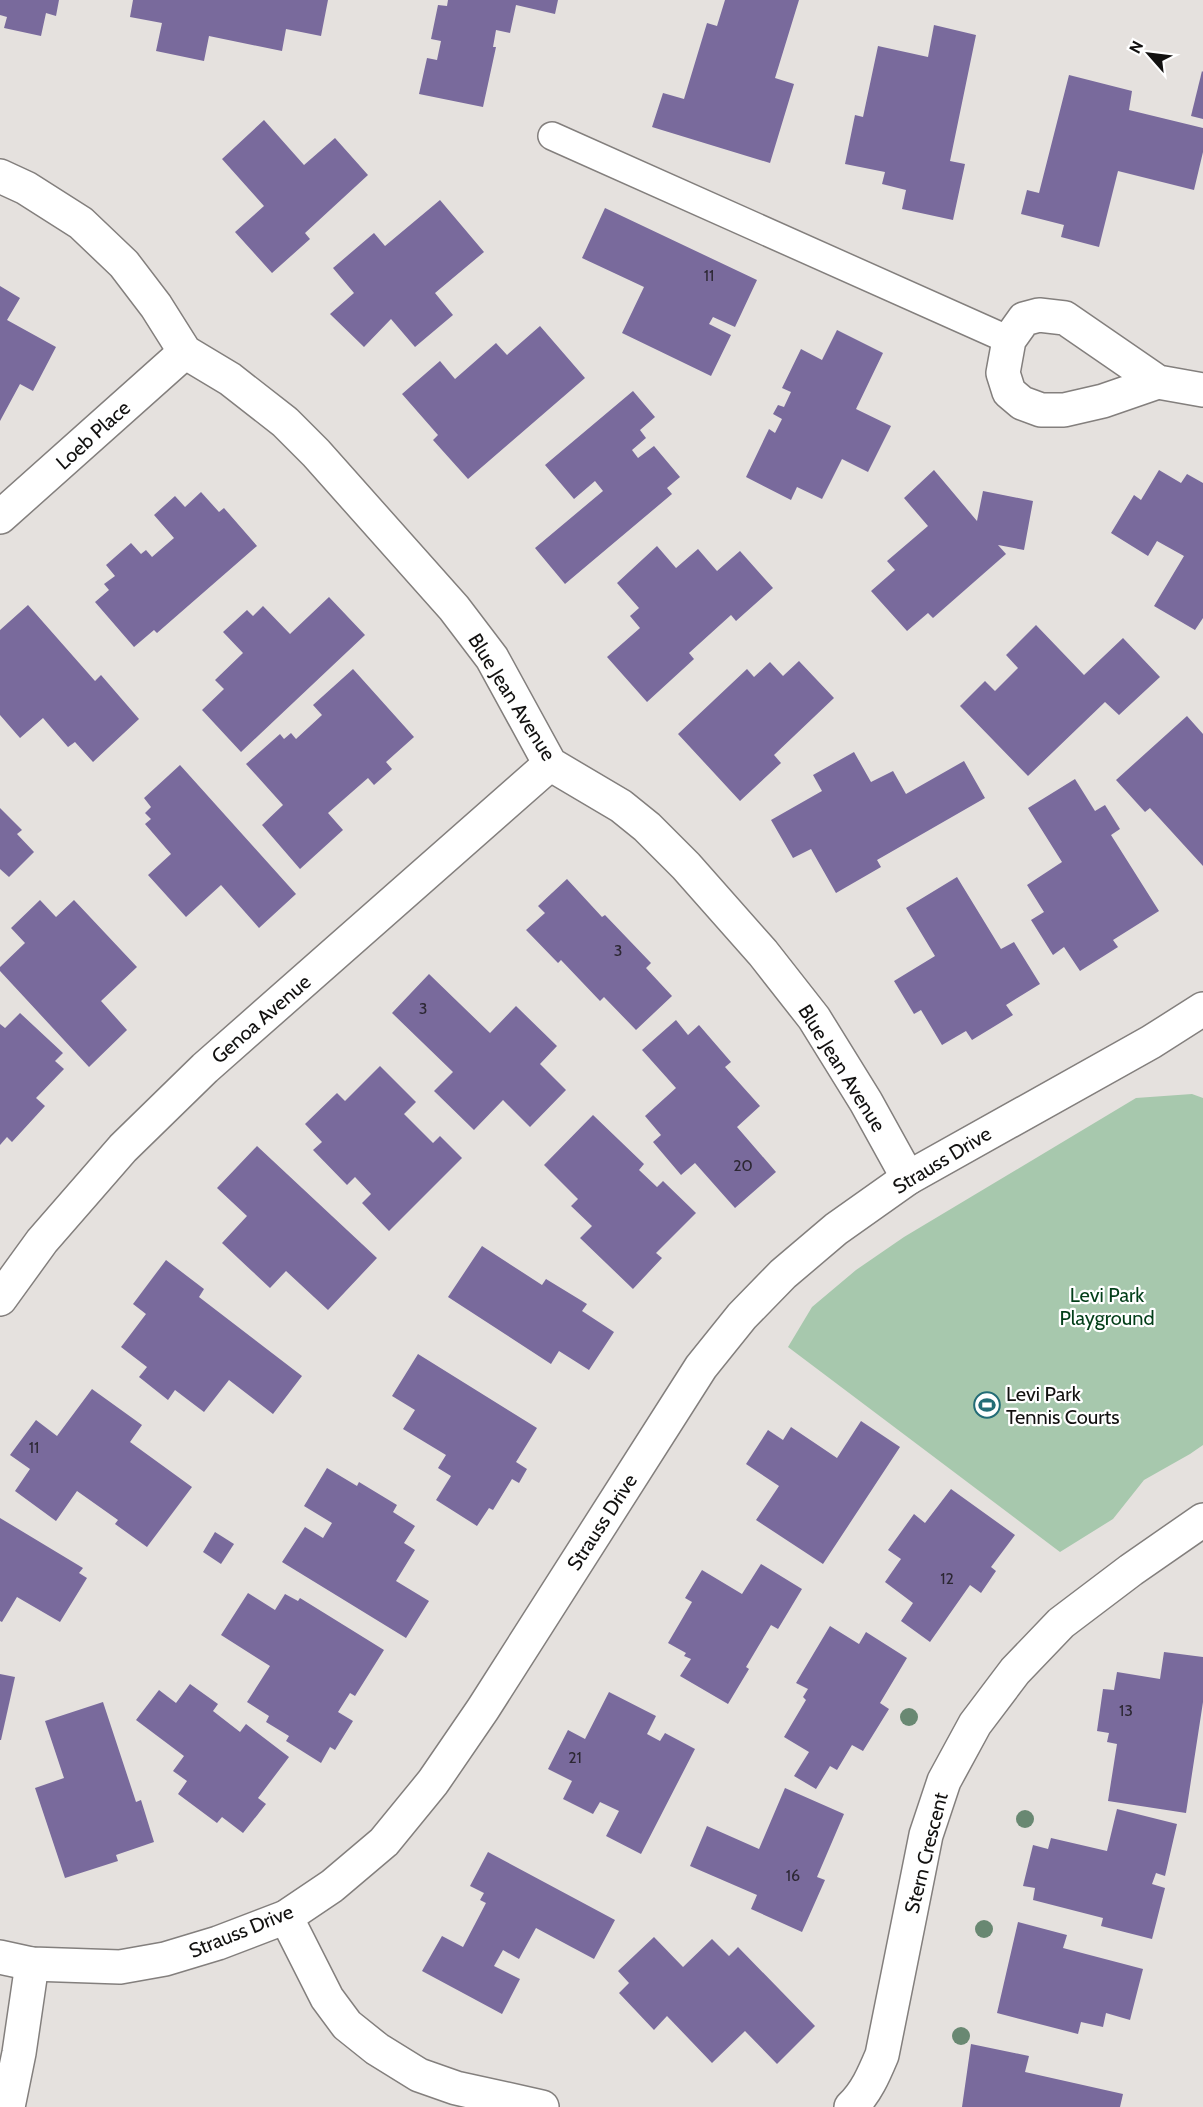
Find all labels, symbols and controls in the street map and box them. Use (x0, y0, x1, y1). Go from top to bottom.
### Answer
north arrow (1119, 24, 1179, 84)
text: N (1125, 38, 1147, 57)
house number: 11 (704, 266, 714, 285)
street label: Loeb Place (51, 395, 135, 475)
street label: Blue Jean Avenue (463, 629, 561, 765)
house number: 3 (614, 941, 622, 960)
street label: Genoa Avenue (207, 970, 315, 1068)
house number: 3 (419, 999, 427, 1018)
street label: Blue Jean Avenue (793, 1000, 891, 1136)
street label: Strauss Drive (889, 1121, 995, 1199)
house number: 20 (733, 1156, 753, 1175)
park label: Levi Park Playground (1059, 1283, 1155, 1330)
place label: Levi Park Tennis Courts (1006, 1382, 1120, 1429)
sports icon: Levi Park Tennis Courts (972, 1390, 1002, 1420)
house number: 11 (29, 1438, 39, 1457)
street label: Strauss Drive (562, 1469, 642, 1575)
house number: 12 (940, 1569, 954, 1588)
house number: 13 (1119, 1701, 1133, 1720)
house number: 21 (568, 1748, 582, 1767)
street label: Stern Crescent (899, 1790, 953, 1916)
house number: 16 (786, 1866, 800, 1885)
street label: Strauss Drive (185, 1899, 297, 1963)

